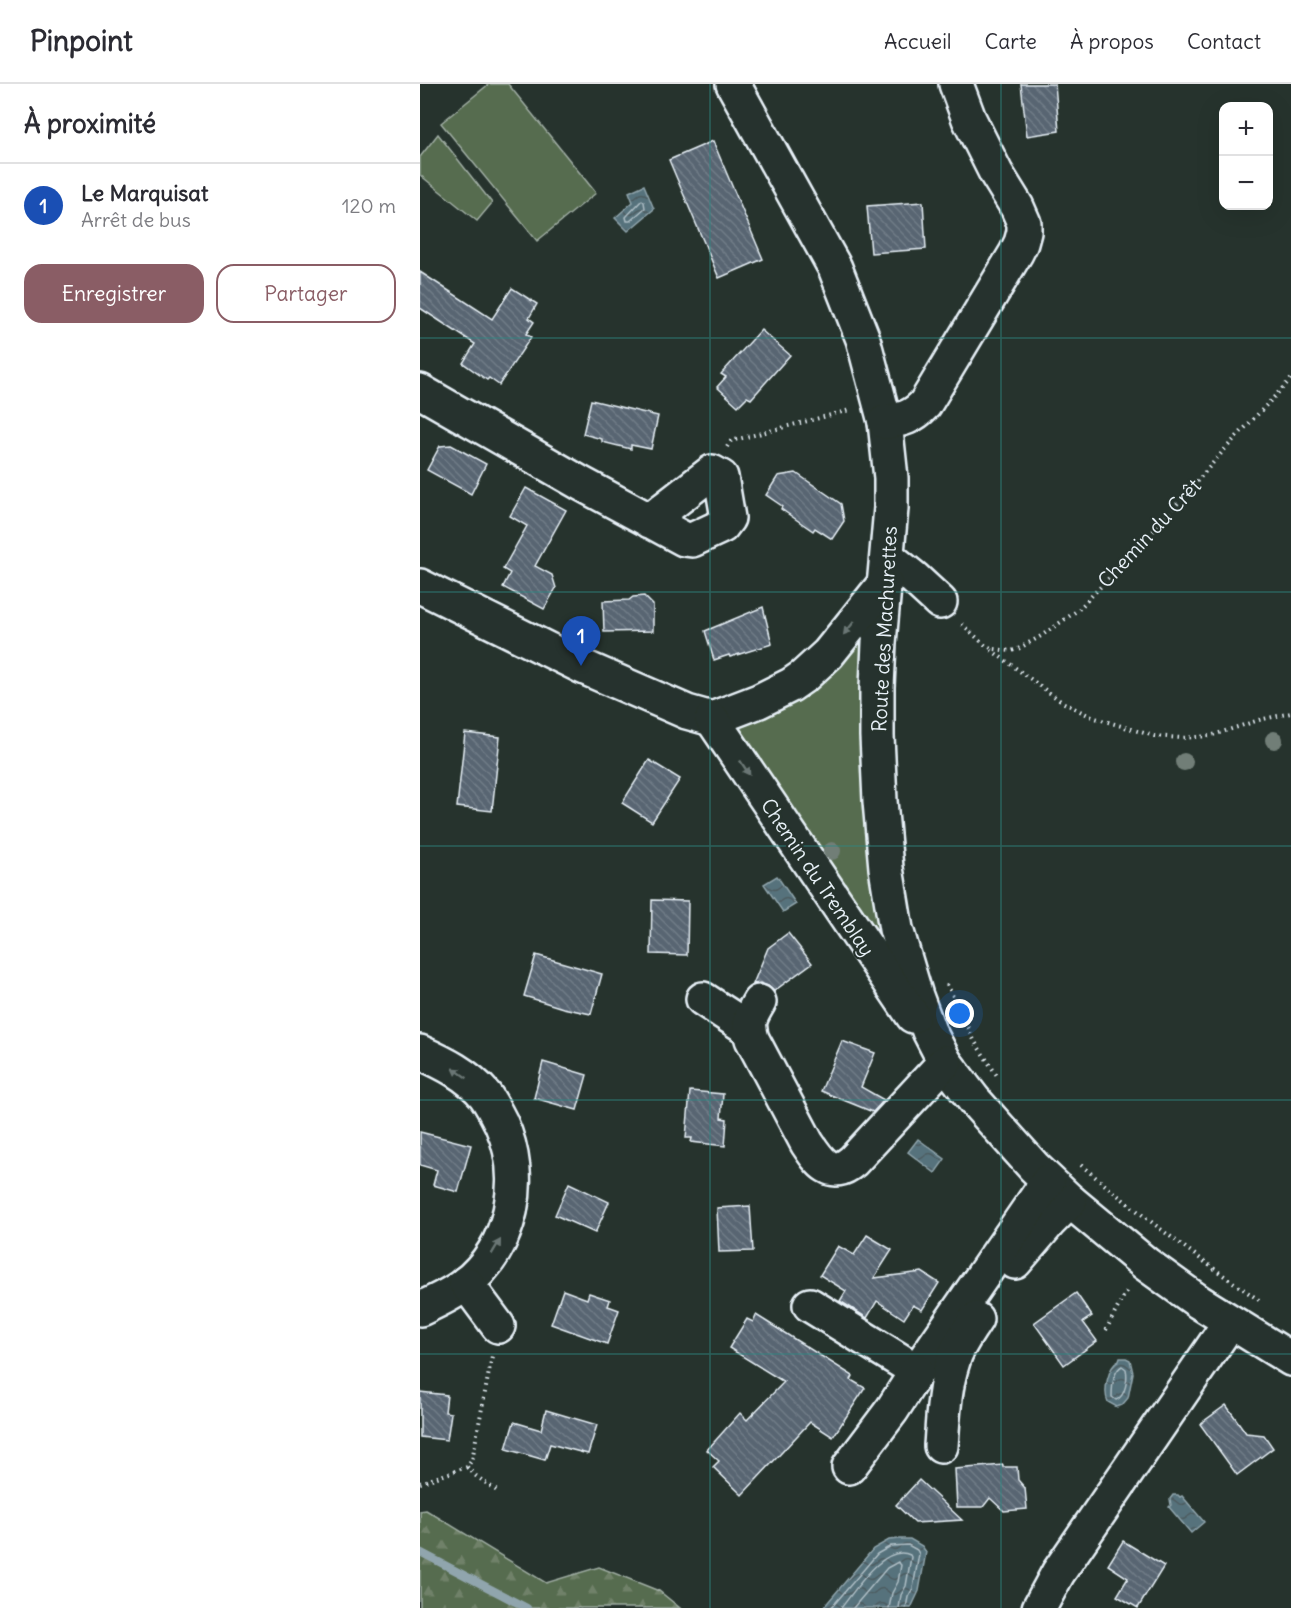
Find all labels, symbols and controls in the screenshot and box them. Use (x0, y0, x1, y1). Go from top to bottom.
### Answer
text: Pinpoint (30, 23, 133, 59)
text: Accueil (884, 28, 952, 55)
text: Carte (985, 28, 1037, 55)
text: À propos (1070, 28, 1154, 55)
text: Contact (1187, 28, 1261, 55)
map controls (1219, 102, 1273, 210)
button: + (1219, 102, 1273, 156)
text: À proximité (24, 107, 156, 140)
button: − (1219, 156, 1273, 210)
text: Le Marquisat (81, 179, 208, 207)
text: 1 (40, 193, 47, 218)
text: 120 m (342, 193, 396, 218)
text: Arrêt de bus (81, 207, 191, 232)
button: Enregistrer (24, 264, 204, 323)
button: Partager (216, 264, 396, 323)
street label: Chemin du Crêt (1092, 473, 1206, 593)
street label: Route des Machurettes (866, 525, 902, 733)
pin: 1 (562, 616, 600, 666)
one-way arrow (843, 621, 855, 636)
one-way arrow (739, 759, 750, 776)
street label: Chemin du Tremblay (756, 793, 880, 961)
your location (945, 999, 974, 1028)
one-way arrow (452, 1067, 468, 1079)
one-way arrow (491, 1239, 502, 1255)

